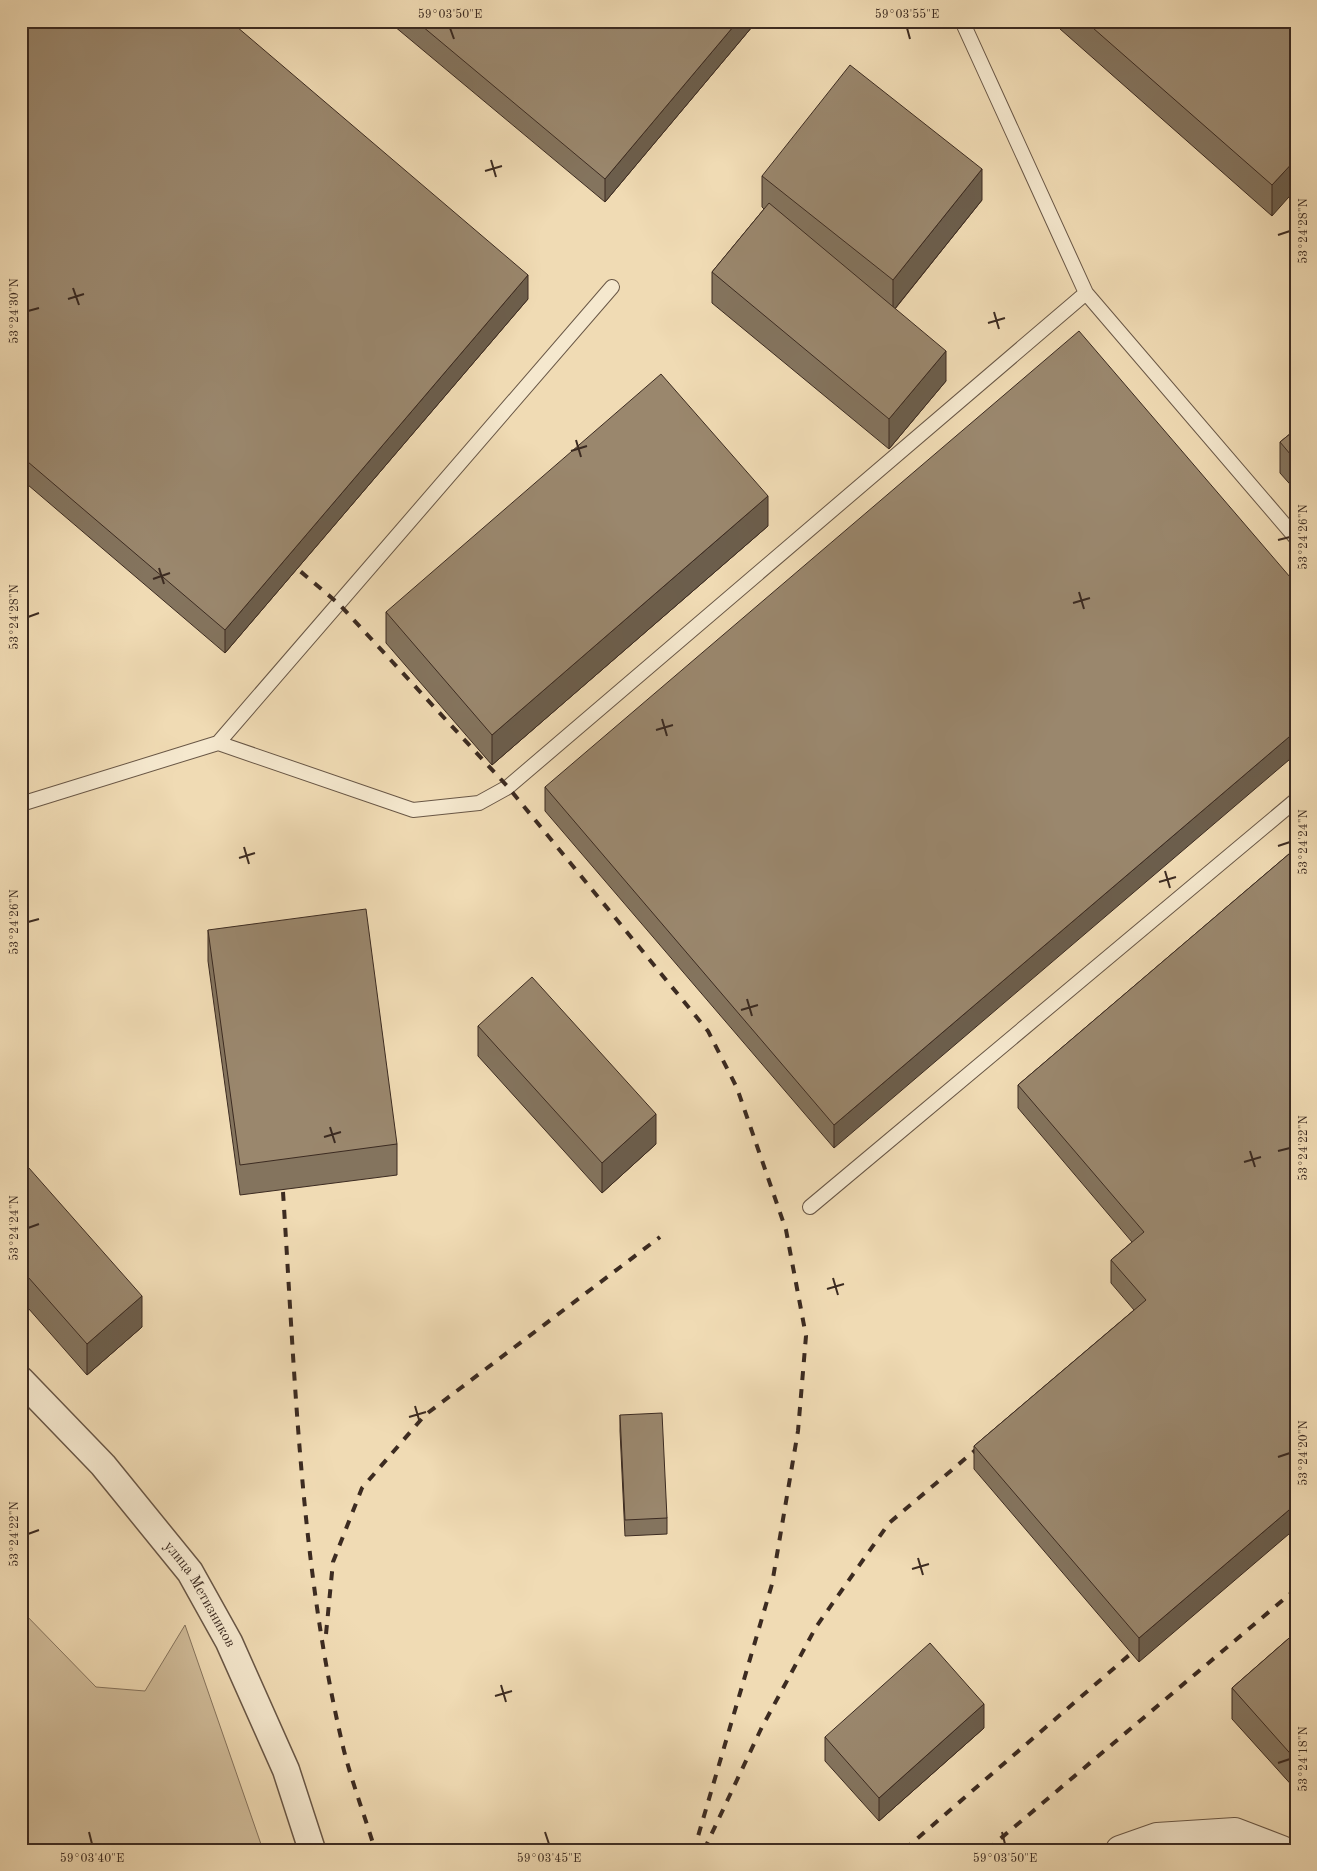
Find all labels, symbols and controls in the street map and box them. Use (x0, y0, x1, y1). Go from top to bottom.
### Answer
text: 59°03'50"E (418, 8, 482, 21)
text: 59°03'55"E (875, 8, 939, 21)
text: 53°24'28"N (1297, 198, 1310, 264)
text: 53°24'30"N (8, 278, 21, 344)
text: 53°24'26"N (1297, 504, 1310, 570)
text: 53°24'28"N (8, 584, 21, 650)
text: 53°24'24"N (1297, 809, 1310, 875)
text: 53°24'26"N (8, 889, 21, 955)
text: 53°24'22"N (1297, 1115, 1310, 1181)
text: 53°24'24"N (8, 1195, 21, 1261)
text: 53°24'20"N (1297, 1420, 1310, 1486)
text: 53°24'22"N (8, 1501, 21, 1567)
street label: улица Метизников (161, 1538, 238, 1650)
text: 53°24'18"N (1297, 1726, 1310, 1792)
text: 59°03'40"E (60, 1852, 124, 1865)
text: 59°03'45"E (517, 1852, 581, 1865)
text: 59°03'50"E (973, 1852, 1037, 1865)

